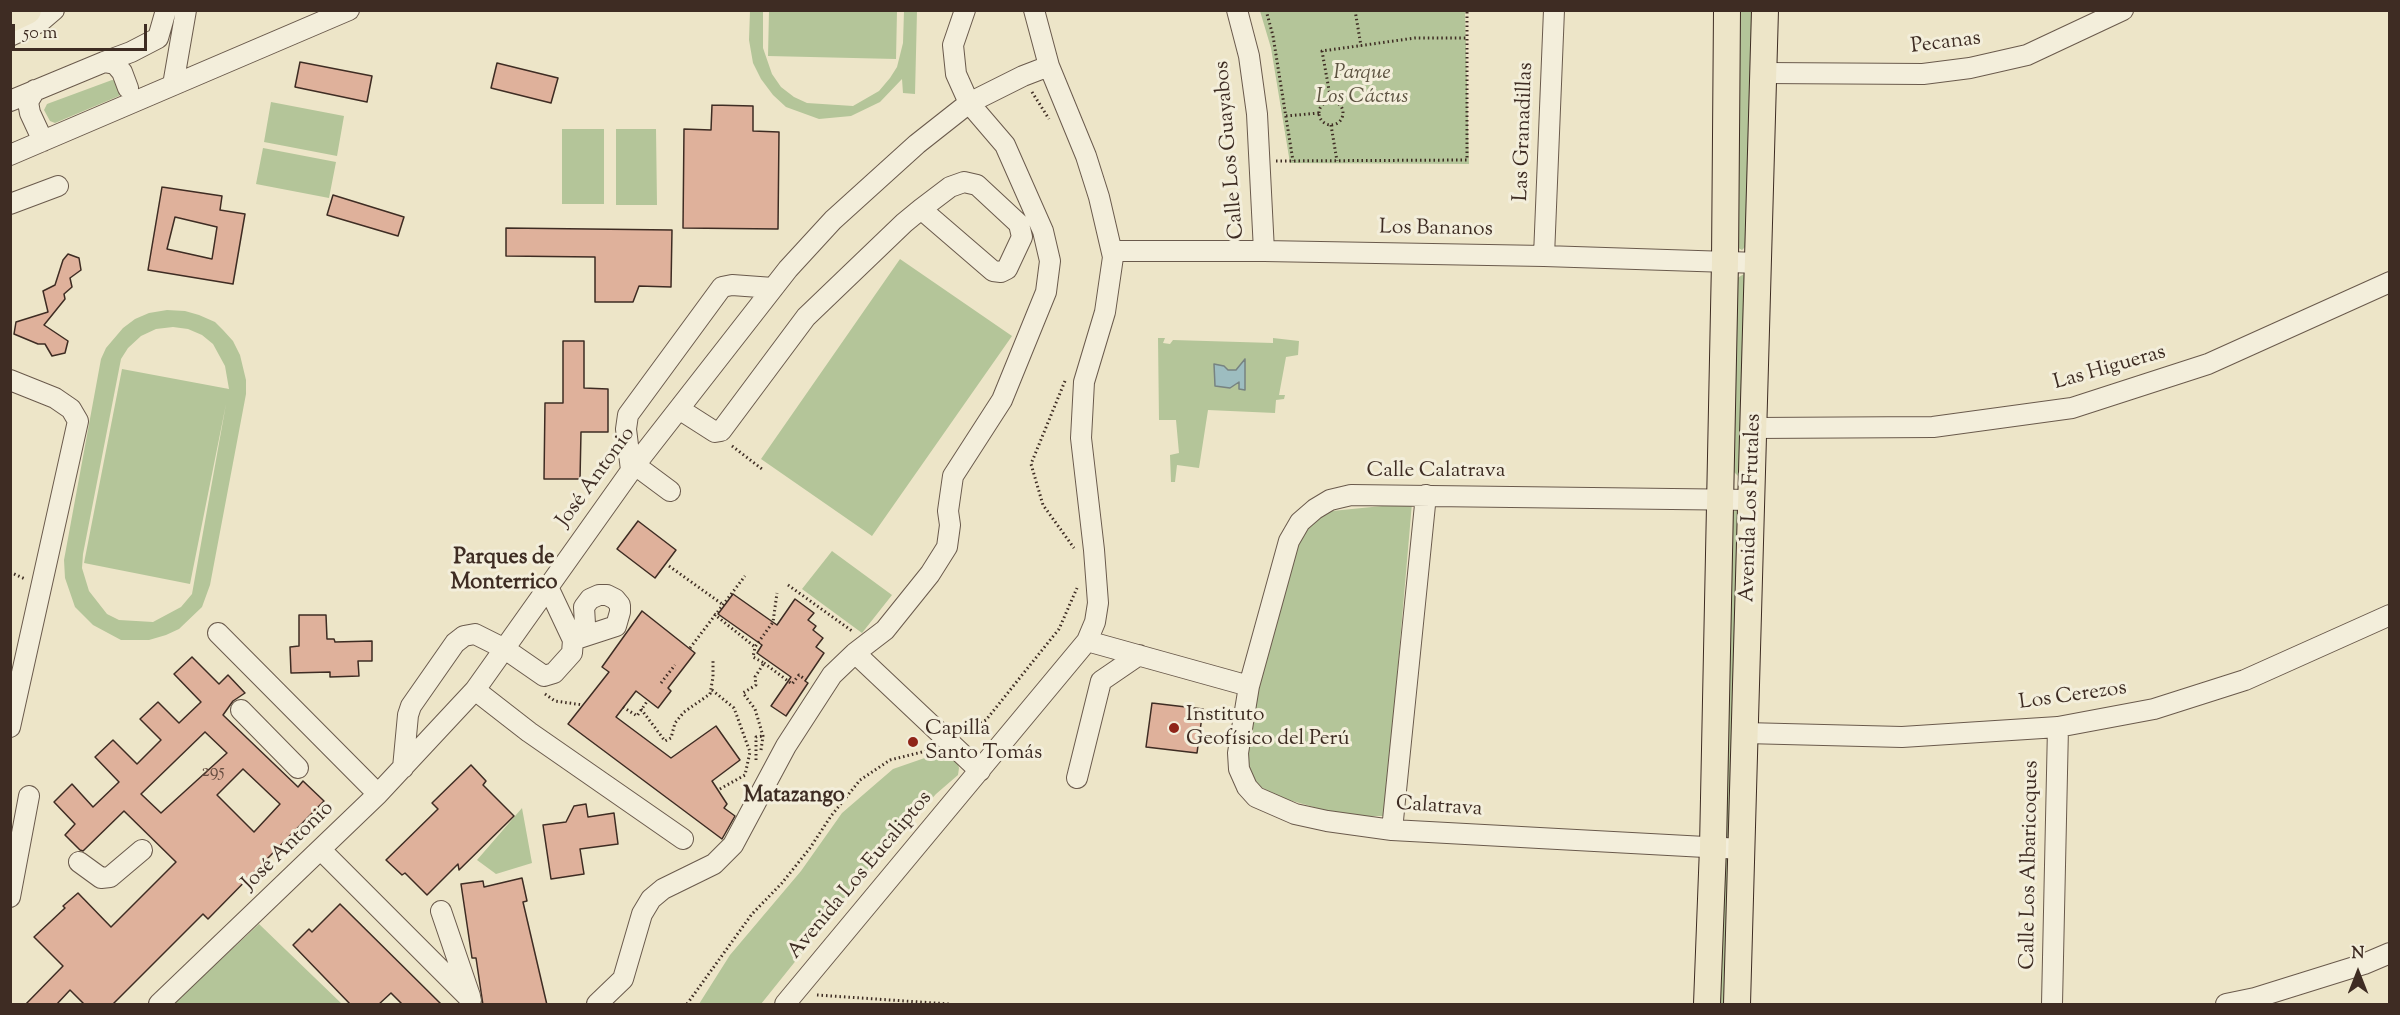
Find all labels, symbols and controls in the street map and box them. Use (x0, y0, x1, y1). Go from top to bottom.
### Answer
scale bar (15, 12, 150, 50)
text: 50 m (23, 21, 57, 47)
street label: Pecanas (1910, 27, 1982, 61)
street label: Calle Los Guayabos (1211, 60, 1251, 240)
park label: Parque Los Cáctus (1316, 61, 1408, 111)
street label: Las Granadillas (1510, 62, 1540, 202)
street label: Los Bananos (1379, 216, 1493, 244)
street label: Las Higueras (2051, 341, 2169, 397)
street label: Avenida Los Frutales (1736, 413, 1768, 603)
street label: José Antonio (552, 423, 642, 533)
street label: Calle Calatrava (1367, 459, 1505, 485)
district label: Parques de Monterrico (450, 546, 558, 598)
street label: Los Cerezos (2018, 677, 2128, 717)
place label: Instituto Geofísico del Perú (1186, 703, 1350, 753)
place label: Capilla Santo Tomás (925, 717, 1042, 767)
marker: Instituto Geofísico del Perú (1167, 721, 1181, 735)
marker: Capilla Santo Tomás (906, 735, 920, 749)
street label: Calle Los Albaricoques (2017, 760, 2045, 970)
house number: 295 (201, 762, 225, 784)
district label: Matazango (743, 784, 845, 810)
street label: Avenida Los Eucaliptos (783, 787, 939, 965)
street label: Calatrava (1395, 792, 1483, 824)
street label: José Antonio (238, 797, 340, 897)
north arrow (2328, 943, 2388, 1003)
text: N (2352, 943, 2364, 966)

